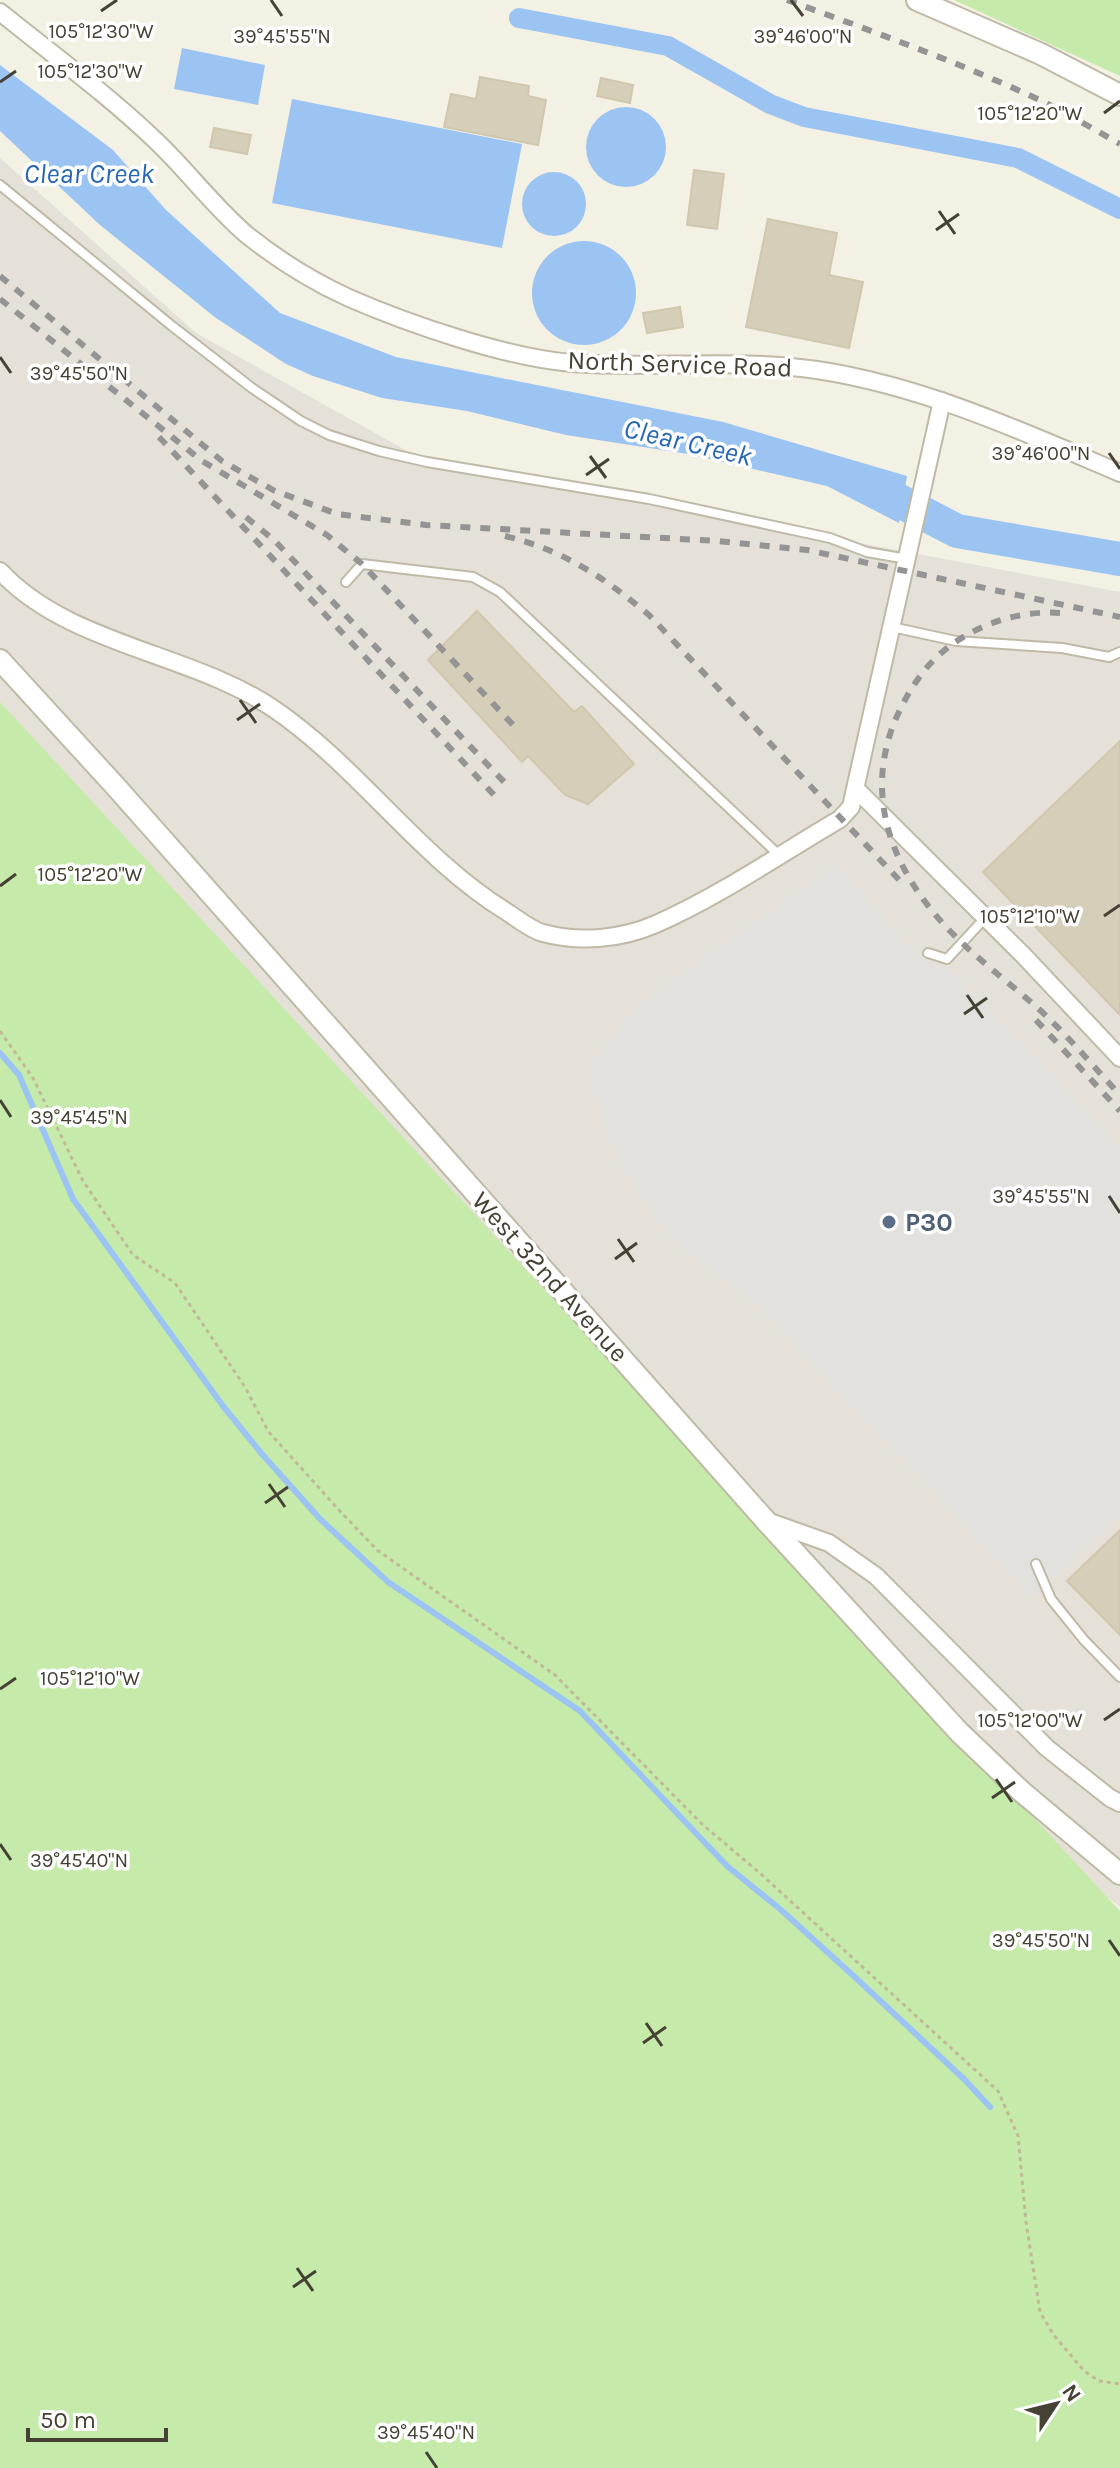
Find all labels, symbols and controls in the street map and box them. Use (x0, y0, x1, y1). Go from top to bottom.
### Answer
text: 105°12'30"W (48, 20, 154, 43)
text: 39°45'55"N (233, 25, 331, 48)
text: 39°46'00"N (753, 25, 853, 48)
text: 105°12'30"W (37, 60, 143, 83)
text: 105°12'20"W (978, 102, 1083, 125)
water label: Clear Creek (24, 157, 155, 190)
street label: North Service Road (567, 345, 793, 383)
text: 39°45'50"N (30, 362, 128, 385)
water label: Clear Creek (621, 411, 756, 473)
text: 39°46'00"N (991, 442, 1091, 465)
text: 105°12'20"W (38, 863, 143, 886)
text: 105°12'10"W (980, 905, 1080, 928)
text: 39°45'45"N (30, 1106, 128, 1129)
street label: West 32nd Avenue (465, 1185, 635, 1369)
text: 39°45'55"N (992, 1185, 1090, 1208)
place label: P30 (905, 1207, 953, 1238)
marker: P30 (880, 1213, 898, 1231)
text: 105°12'10"W (40, 1667, 140, 1690)
text: 105°12'00"W (977, 1709, 1083, 1732)
text: 39°45'40"N (30, 1849, 128, 1872)
text: 39°45'50"N (992, 1929, 1090, 1952)
north arrow (1016, 2364, 1096, 2444)
text: N (1056, 2379, 1087, 2407)
scale bar (28, 2392, 166, 2442)
text: 50 m (40, 2406, 96, 2434)
text: 39°45'40"N (377, 2421, 475, 2444)

